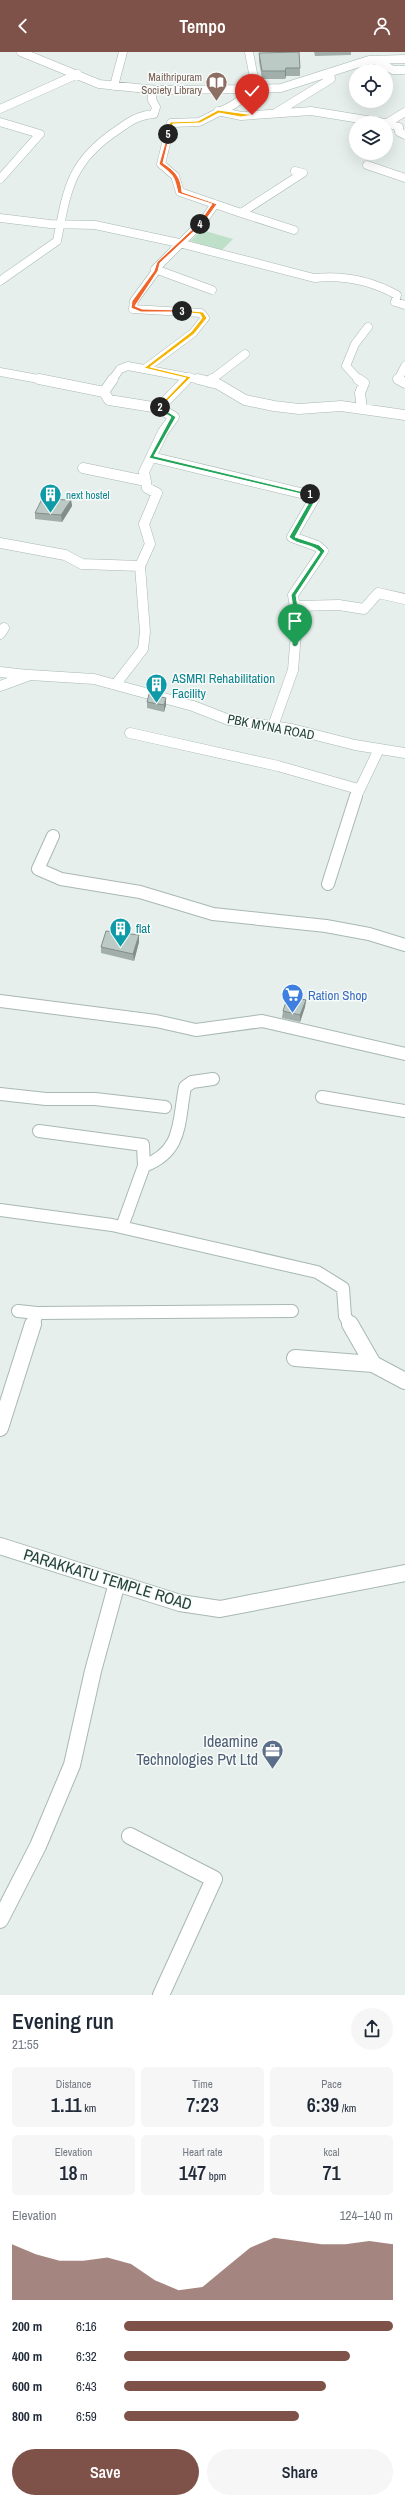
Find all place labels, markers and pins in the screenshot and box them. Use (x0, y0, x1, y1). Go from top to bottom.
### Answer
place label: Maithripuram Society Library (141, 70, 202, 97)
library icon: Maithripuram Society Library (204, 70, 230, 103)
pin (235, 74, 269, 115)
pin: 5 (158, 124, 178, 144)
pin: 4 (190, 214, 210, 234)
pin: 3 (172, 301, 192, 321)
pin: 2 (150, 397, 170, 417)
building icon: next hostel (38, 482, 64, 515)
pin: 1 (300, 484, 320, 504)
place label: next hostel (66, 488, 110, 502)
pin (278, 604, 312, 645)
place label: ASMRI Rehabilitation Facility (171, 670, 275, 702)
building icon: ASMRI Rehabilitation Facility (144, 672, 170, 705)
building icon: flat (107, 915, 133, 948)
place label: flat (136, 920, 150, 937)
supermarket icon: Ration Shop (280, 982, 306, 1015)
place label: Ration Shop (308, 987, 367, 1004)
place label: Ideamine Technologies Pvt Ltd (136, 1730, 258, 1770)
office icon: Ideamine Technologies Pvt Ltd (260, 1737, 286, 1770)

